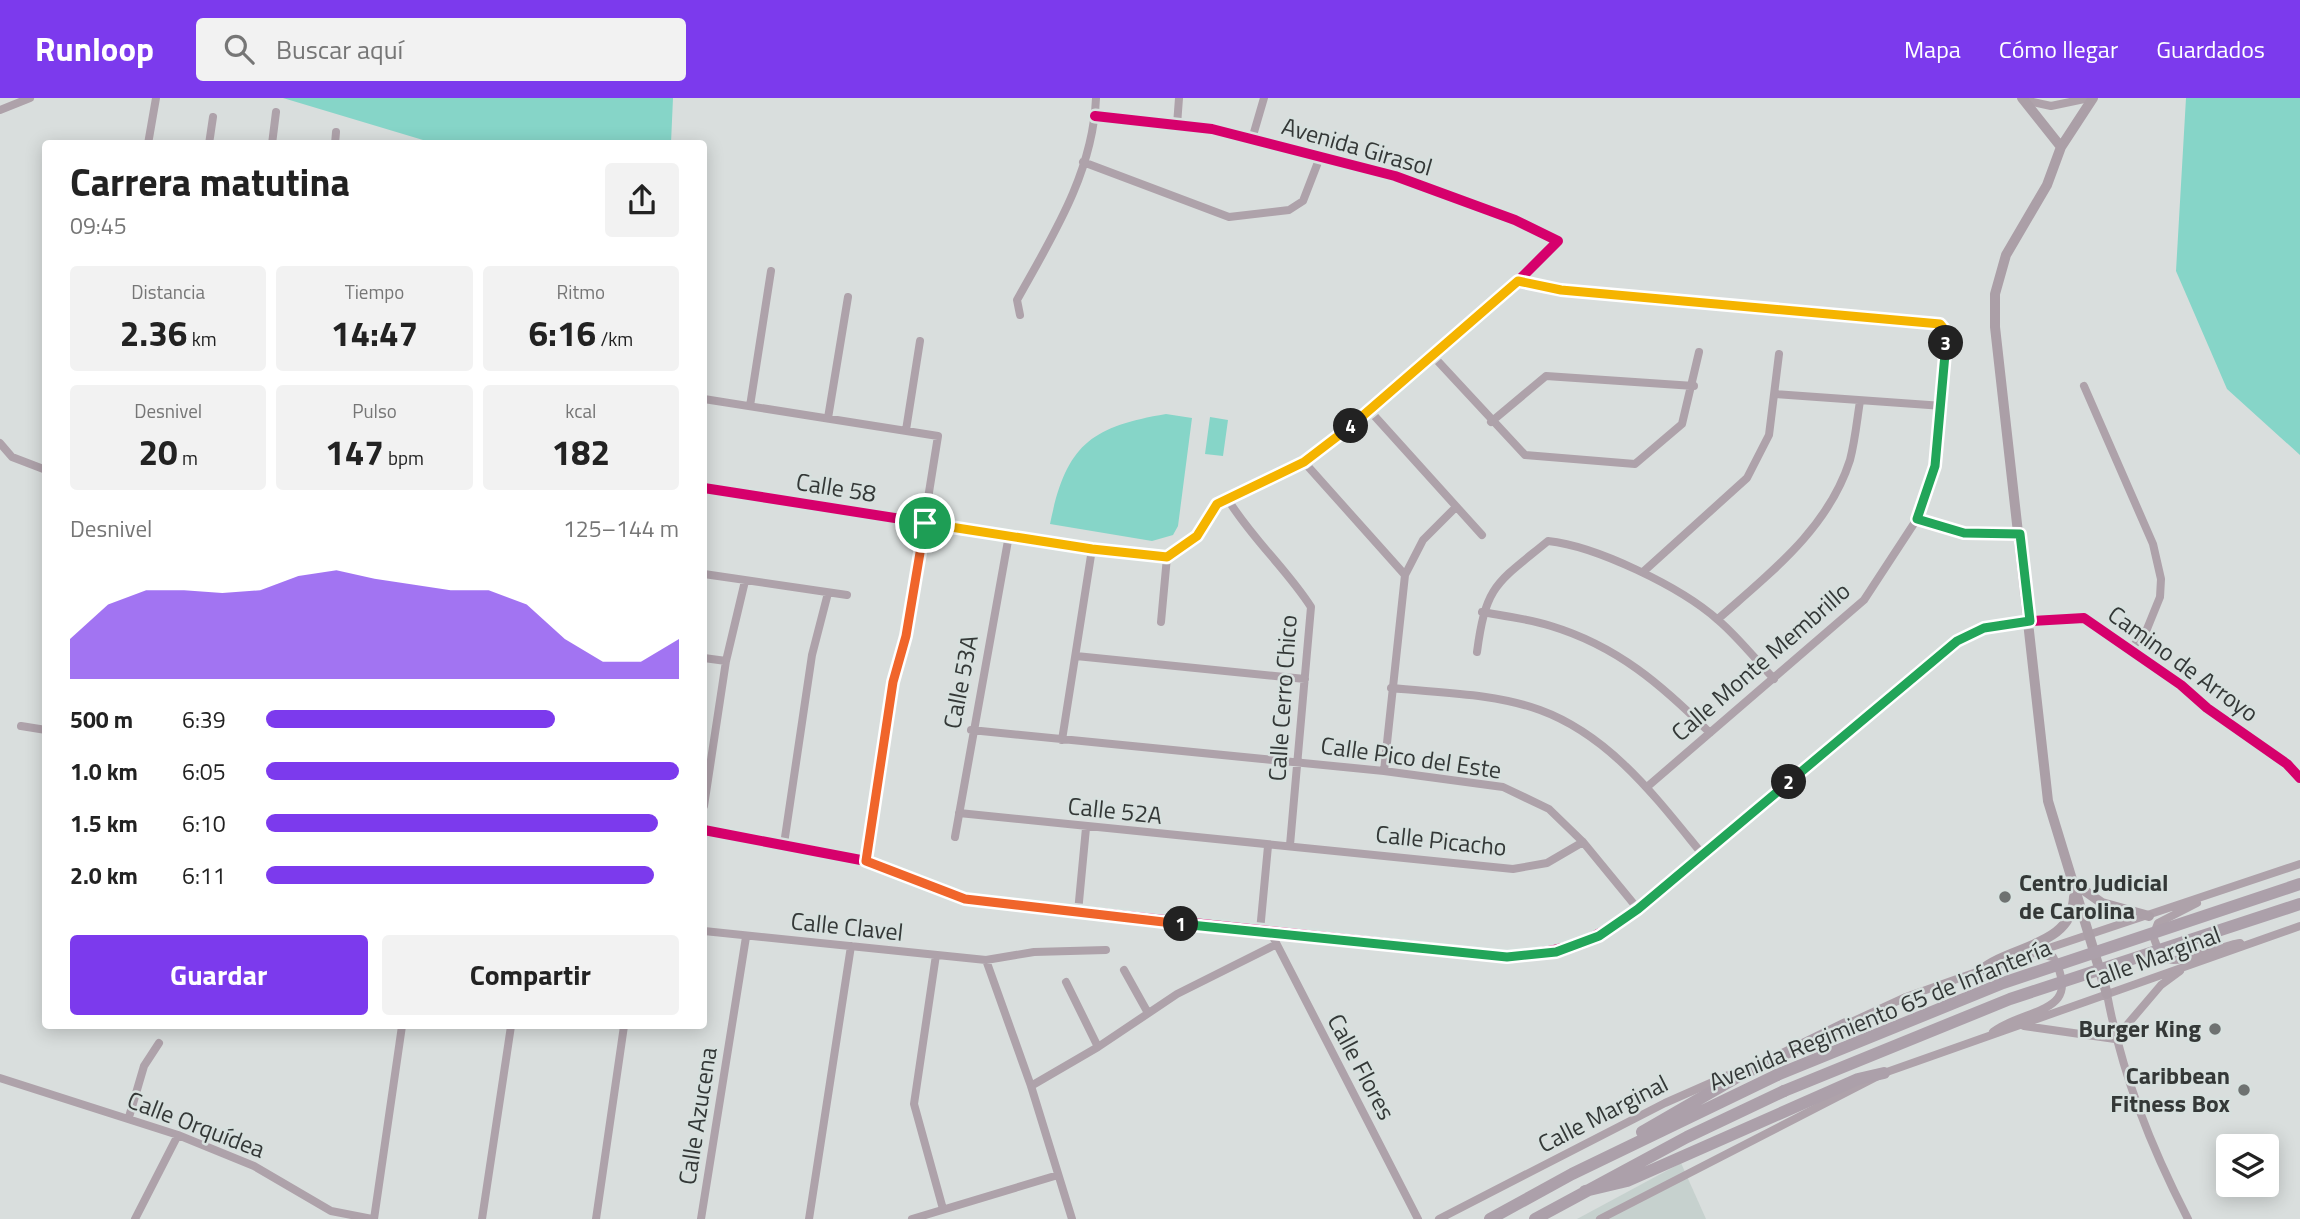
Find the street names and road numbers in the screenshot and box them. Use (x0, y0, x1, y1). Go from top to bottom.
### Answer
street label: Avenida Girasol (1278, 107, 1437, 185)
street label: Calle 58 (794, 463, 879, 511)
street label: Calle Monte Membrillo (1663, 573, 1858, 749)
street label: Camino de Arroyo (2101, 596, 2266, 730)
street label: Calle Cerro Chico (1258, 613, 1306, 782)
street label: Calle 53A (933, 632, 987, 732)
street label: Calle Pico del Este (1319, 727, 1504, 787)
street label: Calle 52A (1066, 787, 1164, 833)
street label: Calle Picacho (1374, 815, 1508, 865)
street label: Calle Clavel (789, 902, 905, 950)
street label: Calle Marginal (2080, 916, 2226, 998)
street label: Avenida Regimiento 65 de Infantería (1703, 929, 2056, 1099)
street label: Calle Flores (1319, 1007, 1405, 1126)
street label: Calle Azucena (668, 1044, 726, 1187)
street label: Calle Marginal (1531, 1065, 1674, 1161)
street label: Calle Orquídea (122, 1081, 270, 1167)

